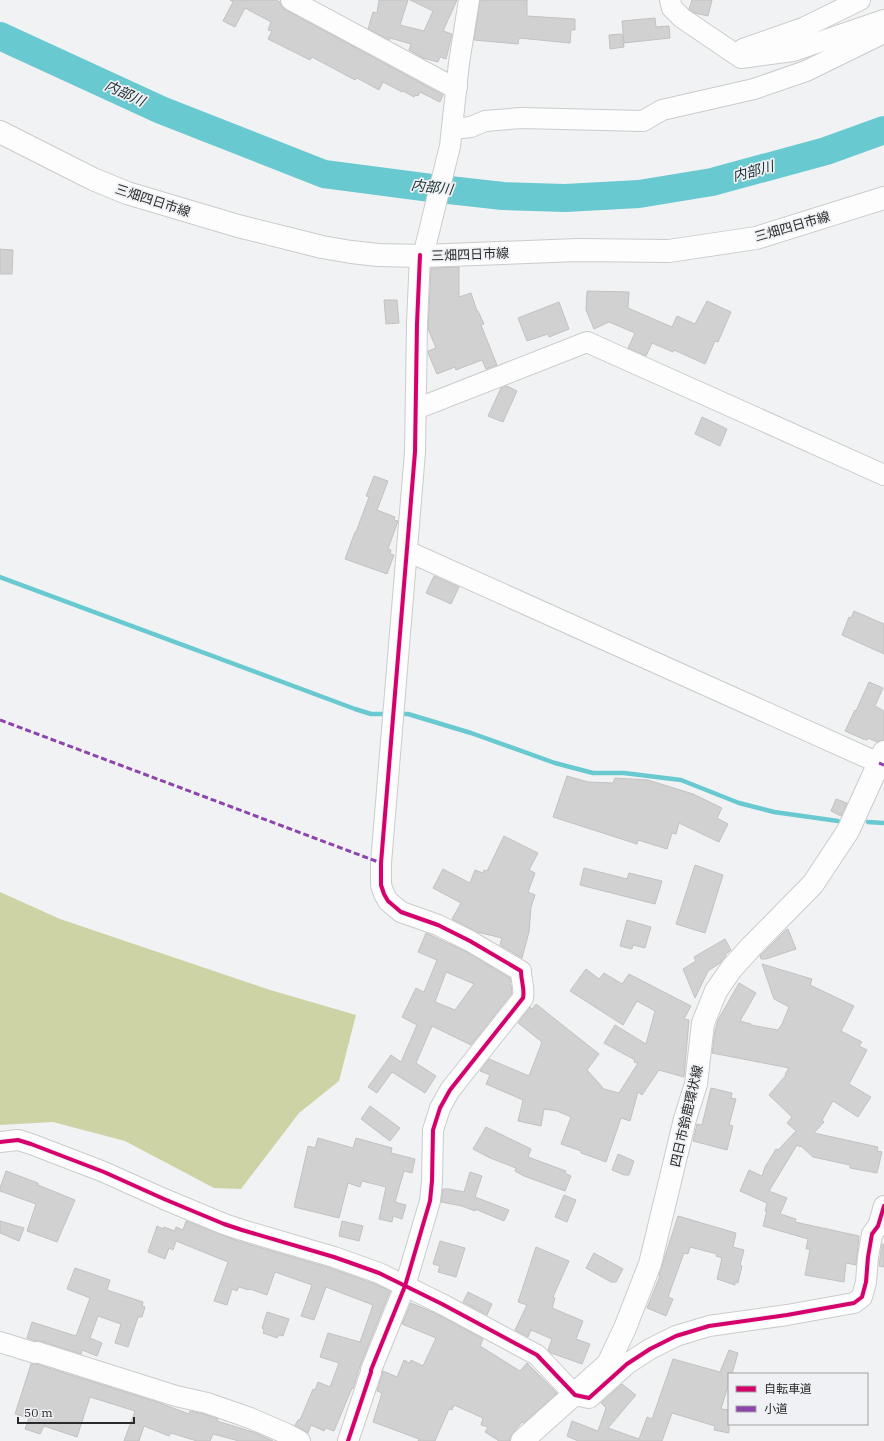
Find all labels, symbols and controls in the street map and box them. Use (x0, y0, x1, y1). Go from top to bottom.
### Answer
water label: 内部川 (102, 76, 150, 111)
water label: 内部川 (730, 156, 778, 185)
water label: 内部川 (410, 176, 456, 199)
street label: 三畑四日市線 (113, 180, 193, 221)
street label: 三畑四日市線 (752, 208, 832, 245)
street label: 三畑四日市線 (431, 245, 509, 264)
street label: 四日市鈴鹿環状線 (667, 1064, 706, 1169)
legend (728, 1373, 868, 1425)
text: 自転車道 (764, 1381, 812, 1396)
scale bar (18, 1399, 134, 1425)
text: 小道 (764, 1401, 788, 1416)
text: 50 m (24, 1405, 53, 1420)

